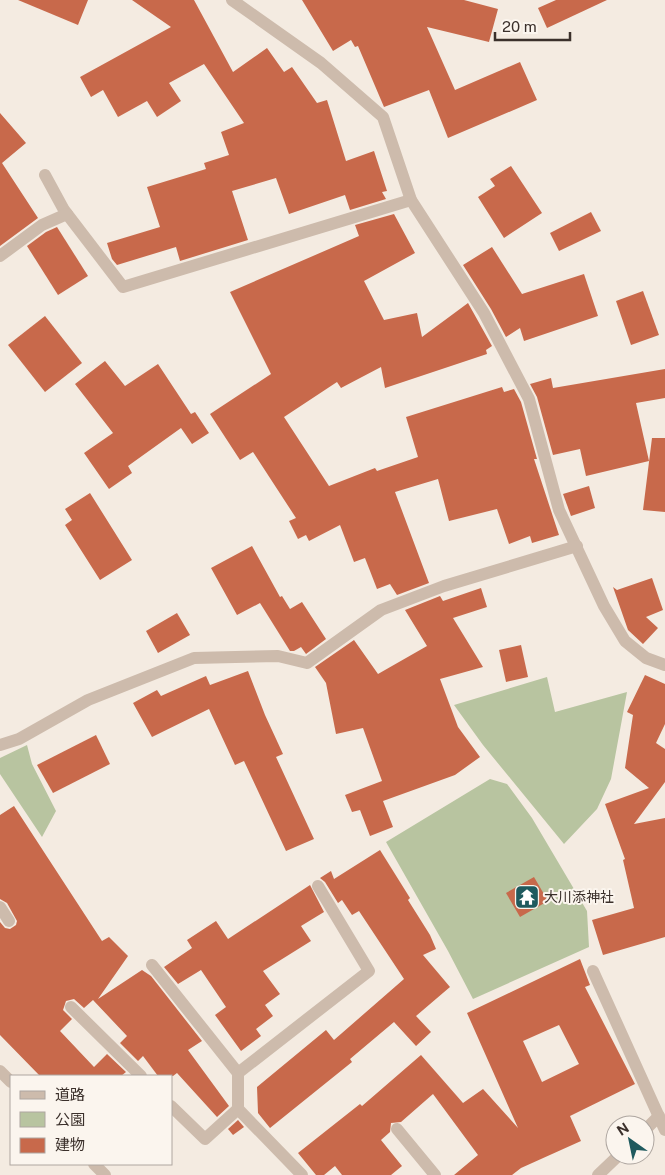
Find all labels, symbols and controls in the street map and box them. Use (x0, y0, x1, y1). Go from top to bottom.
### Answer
scale bar (495, 10, 570, 42)
text: 20 m (502, 18, 537, 35)
temple icon: 大川添神社 (514, 884, 540, 910)
place label: 大川添神社 (544, 889, 614, 905)
legend (10, 1075, 172, 1165)
text: 道路 (55, 1086, 85, 1103)
text: 公園 (55, 1111, 85, 1128)
north arrow (605, 1115, 655, 1165)
text: N (614, 1119, 632, 1139)
text: 建物 (55, 1136, 85, 1153)

